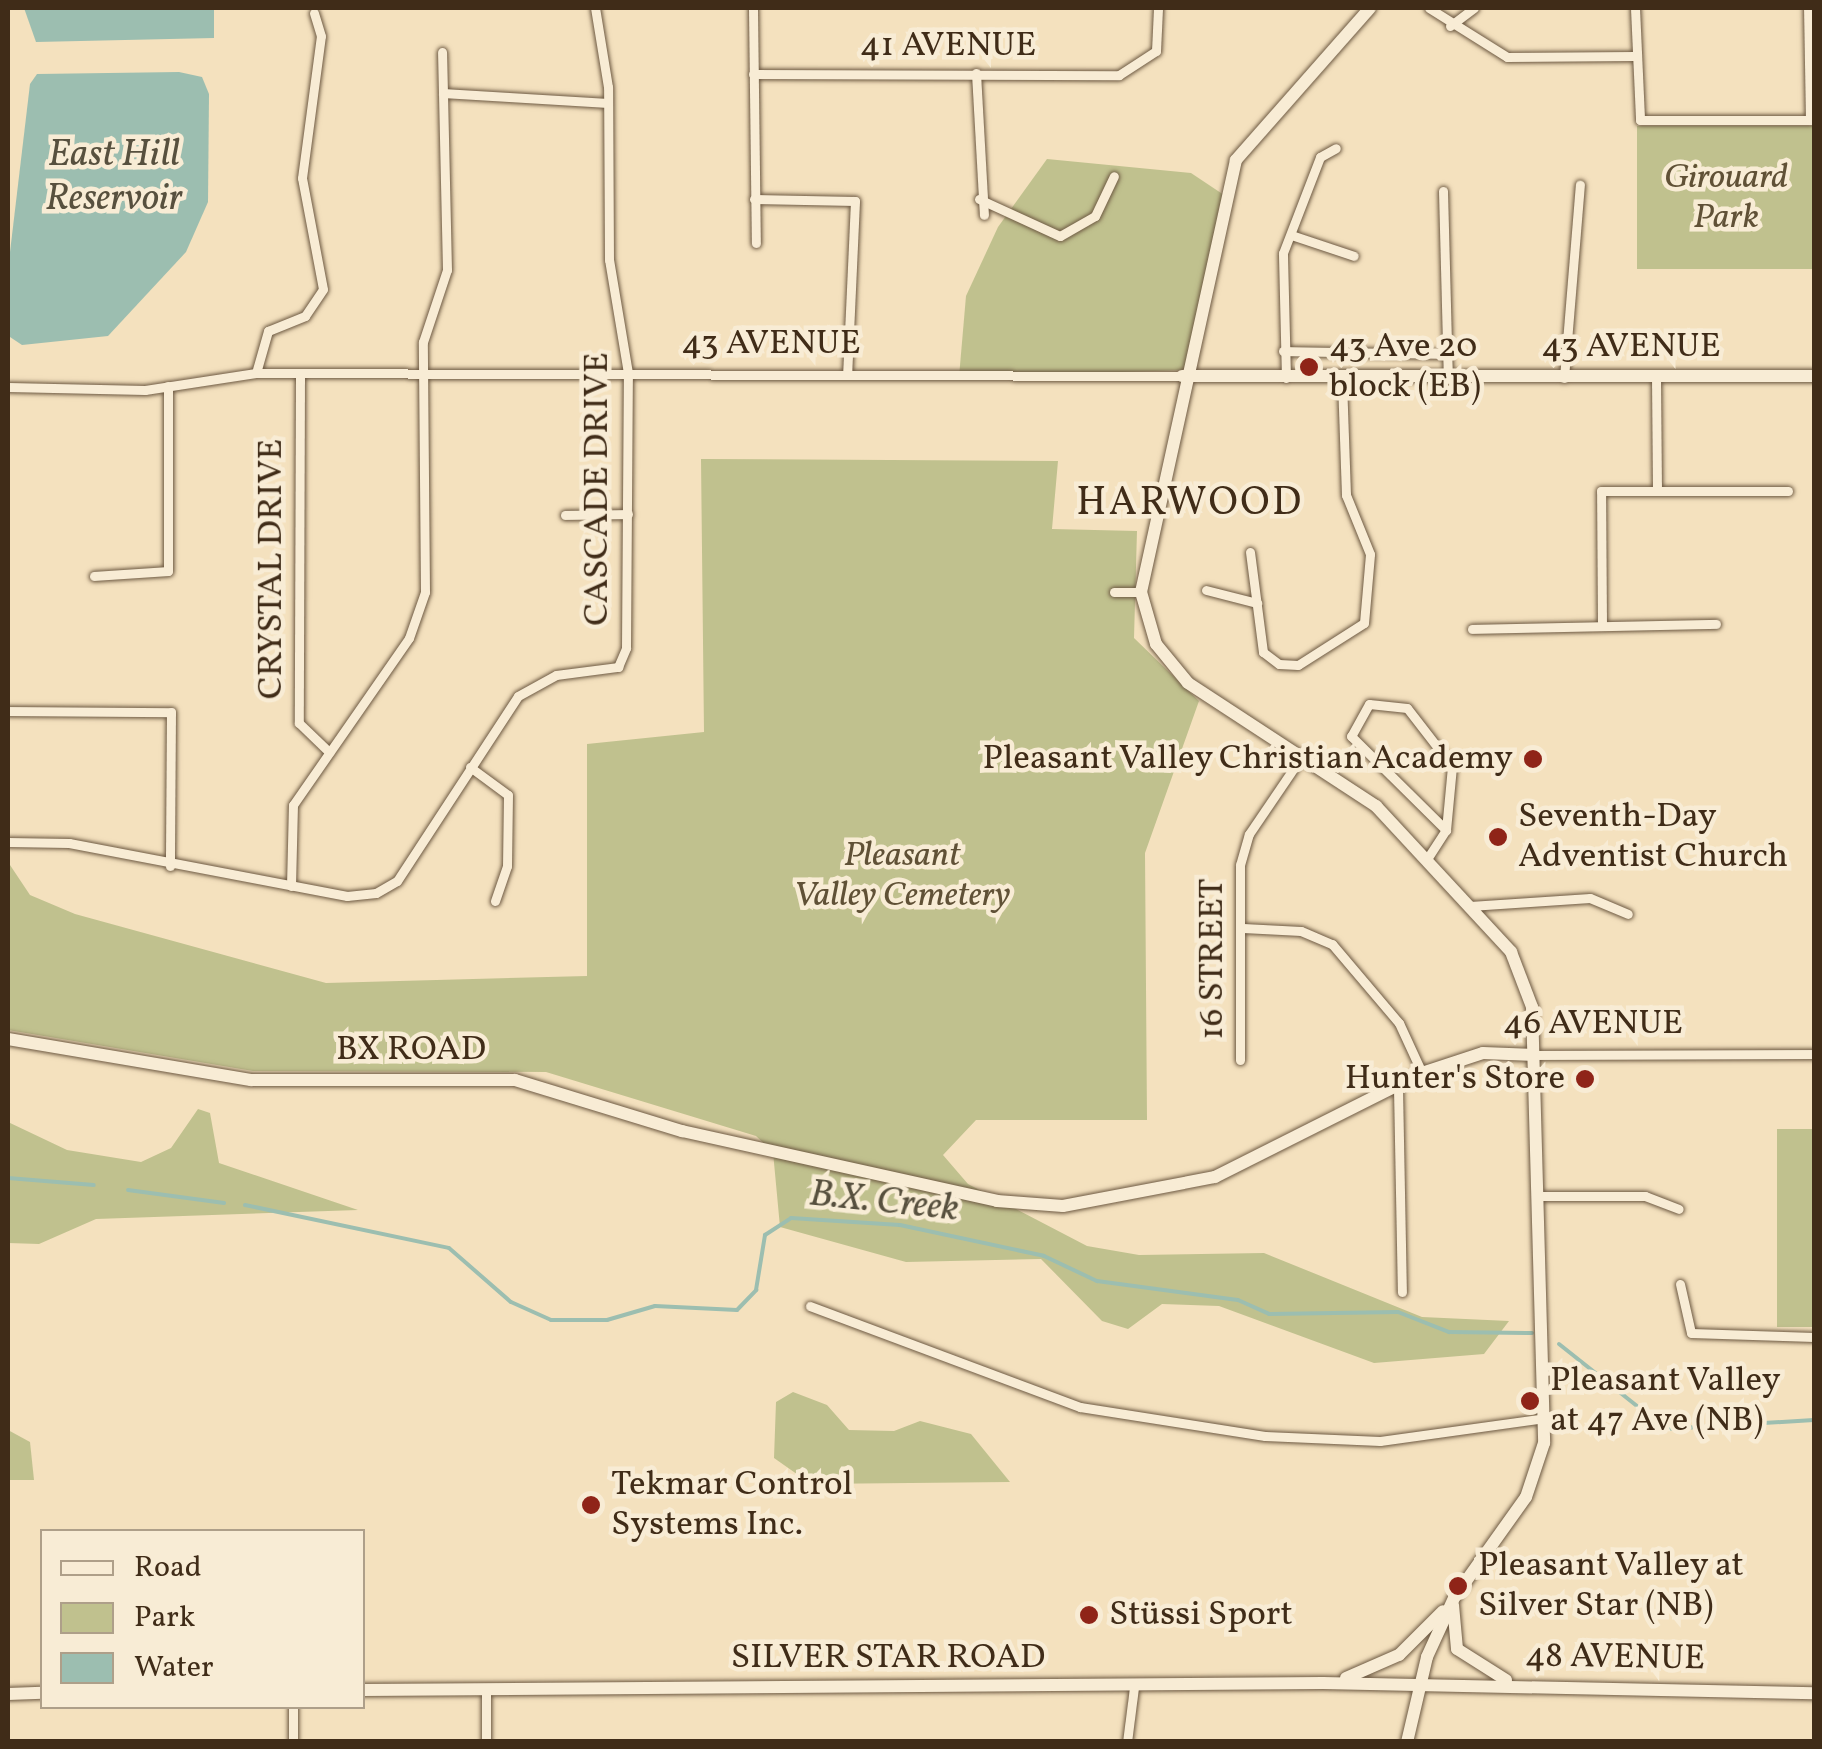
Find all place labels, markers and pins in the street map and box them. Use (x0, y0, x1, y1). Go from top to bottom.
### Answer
place label: 43 Ave 20 block (EB) (1329, 326, 1481, 408)
marker: 43 Ave 20 block (EB) (1298, 356, 1320, 378)
place label: Pleasant Valley Christian Academy (980, 738, 1513, 780)
marker: Pleasant Valley Christian Academy (1522, 748, 1544, 770)
place label: Seventh-Day Adventist Church (1518, 796, 1788, 878)
marker: Seventh-Day Adventist Church (1487, 826, 1509, 848)
place label: Hunter's Store (1345, 1058, 1565, 1100)
marker: Hunter's Store (1574, 1068, 1596, 1090)
place label: Pleasant Valley at 47 Ave (NB) (1550, 1360, 1782, 1442)
marker: Pleasant Valley at 47 Ave (NB) (1519, 1390, 1541, 1412)
place label: Tekmar Control Systems Inc. (611, 1464, 853, 1546)
marker: Tekmar Control Systems Inc. (580, 1494, 602, 1516)
place label: Pleasant Valley at Silver Star (NB) (1478, 1545, 1746, 1627)
marker: Pleasant Valley at Silver Star (NB) (1447, 1575, 1469, 1597)
place label: Stüssi Sport (1109, 1594, 1293, 1636)
marker: Stüssi Sport (1078, 1604, 1100, 1626)

